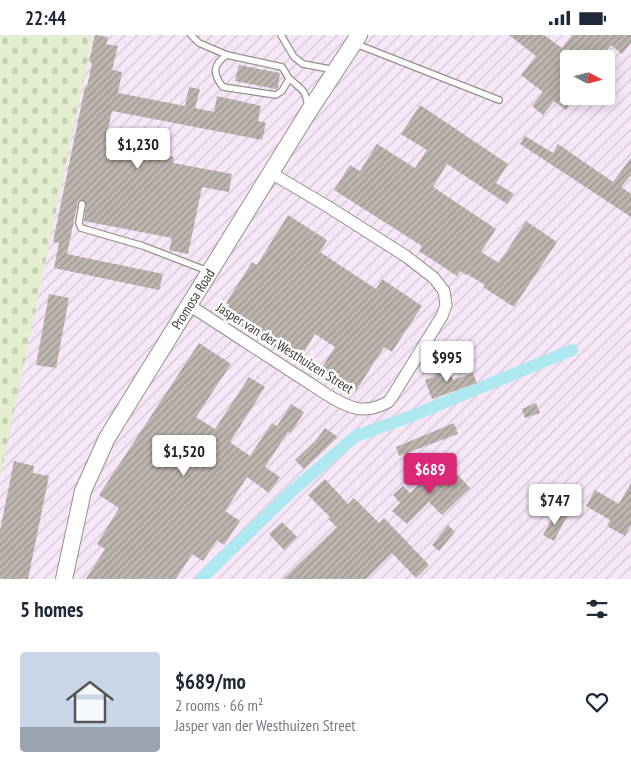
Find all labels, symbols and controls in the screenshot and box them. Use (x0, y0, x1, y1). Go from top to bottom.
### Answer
text: 22:44 (25, 6, 66, 30)
north arrow (560, 50, 615, 105)
map controls (560, 50, 615, 105)
pin: $1,230 (97, 127, 179, 170)
text: $1,230 (117, 134, 159, 154)
street label: Promosa Road (167, 265, 219, 333)
street label: Jasper van der Westhuizen Street (212, 298, 357, 398)
pin: $995 (417, 341, 477, 383)
text: $995 (432, 347, 462, 367)
pin: $1,520 (143, 435, 225, 477)
text: $1,520 (163, 441, 205, 461)
pin: $689 (400, 453, 460, 495)
text: $689 (415, 459, 445, 479)
pin: $747 (525, 483, 585, 526)
text: $747 (540, 490, 570, 510)
icon: filters (583, 595, 611, 623)
text: 5 homes (20, 596, 83, 623)
text: $689/mo (175, 668, 246, 695)
icon: home (60, 672, 120, 732)
icon: heart (583, 688, 611, 716)
text: 2 rooms · 66 m² (175, 695, 263, 715)
text: Jasper van der Westhuizen Street (175, 715, 356, 735)

